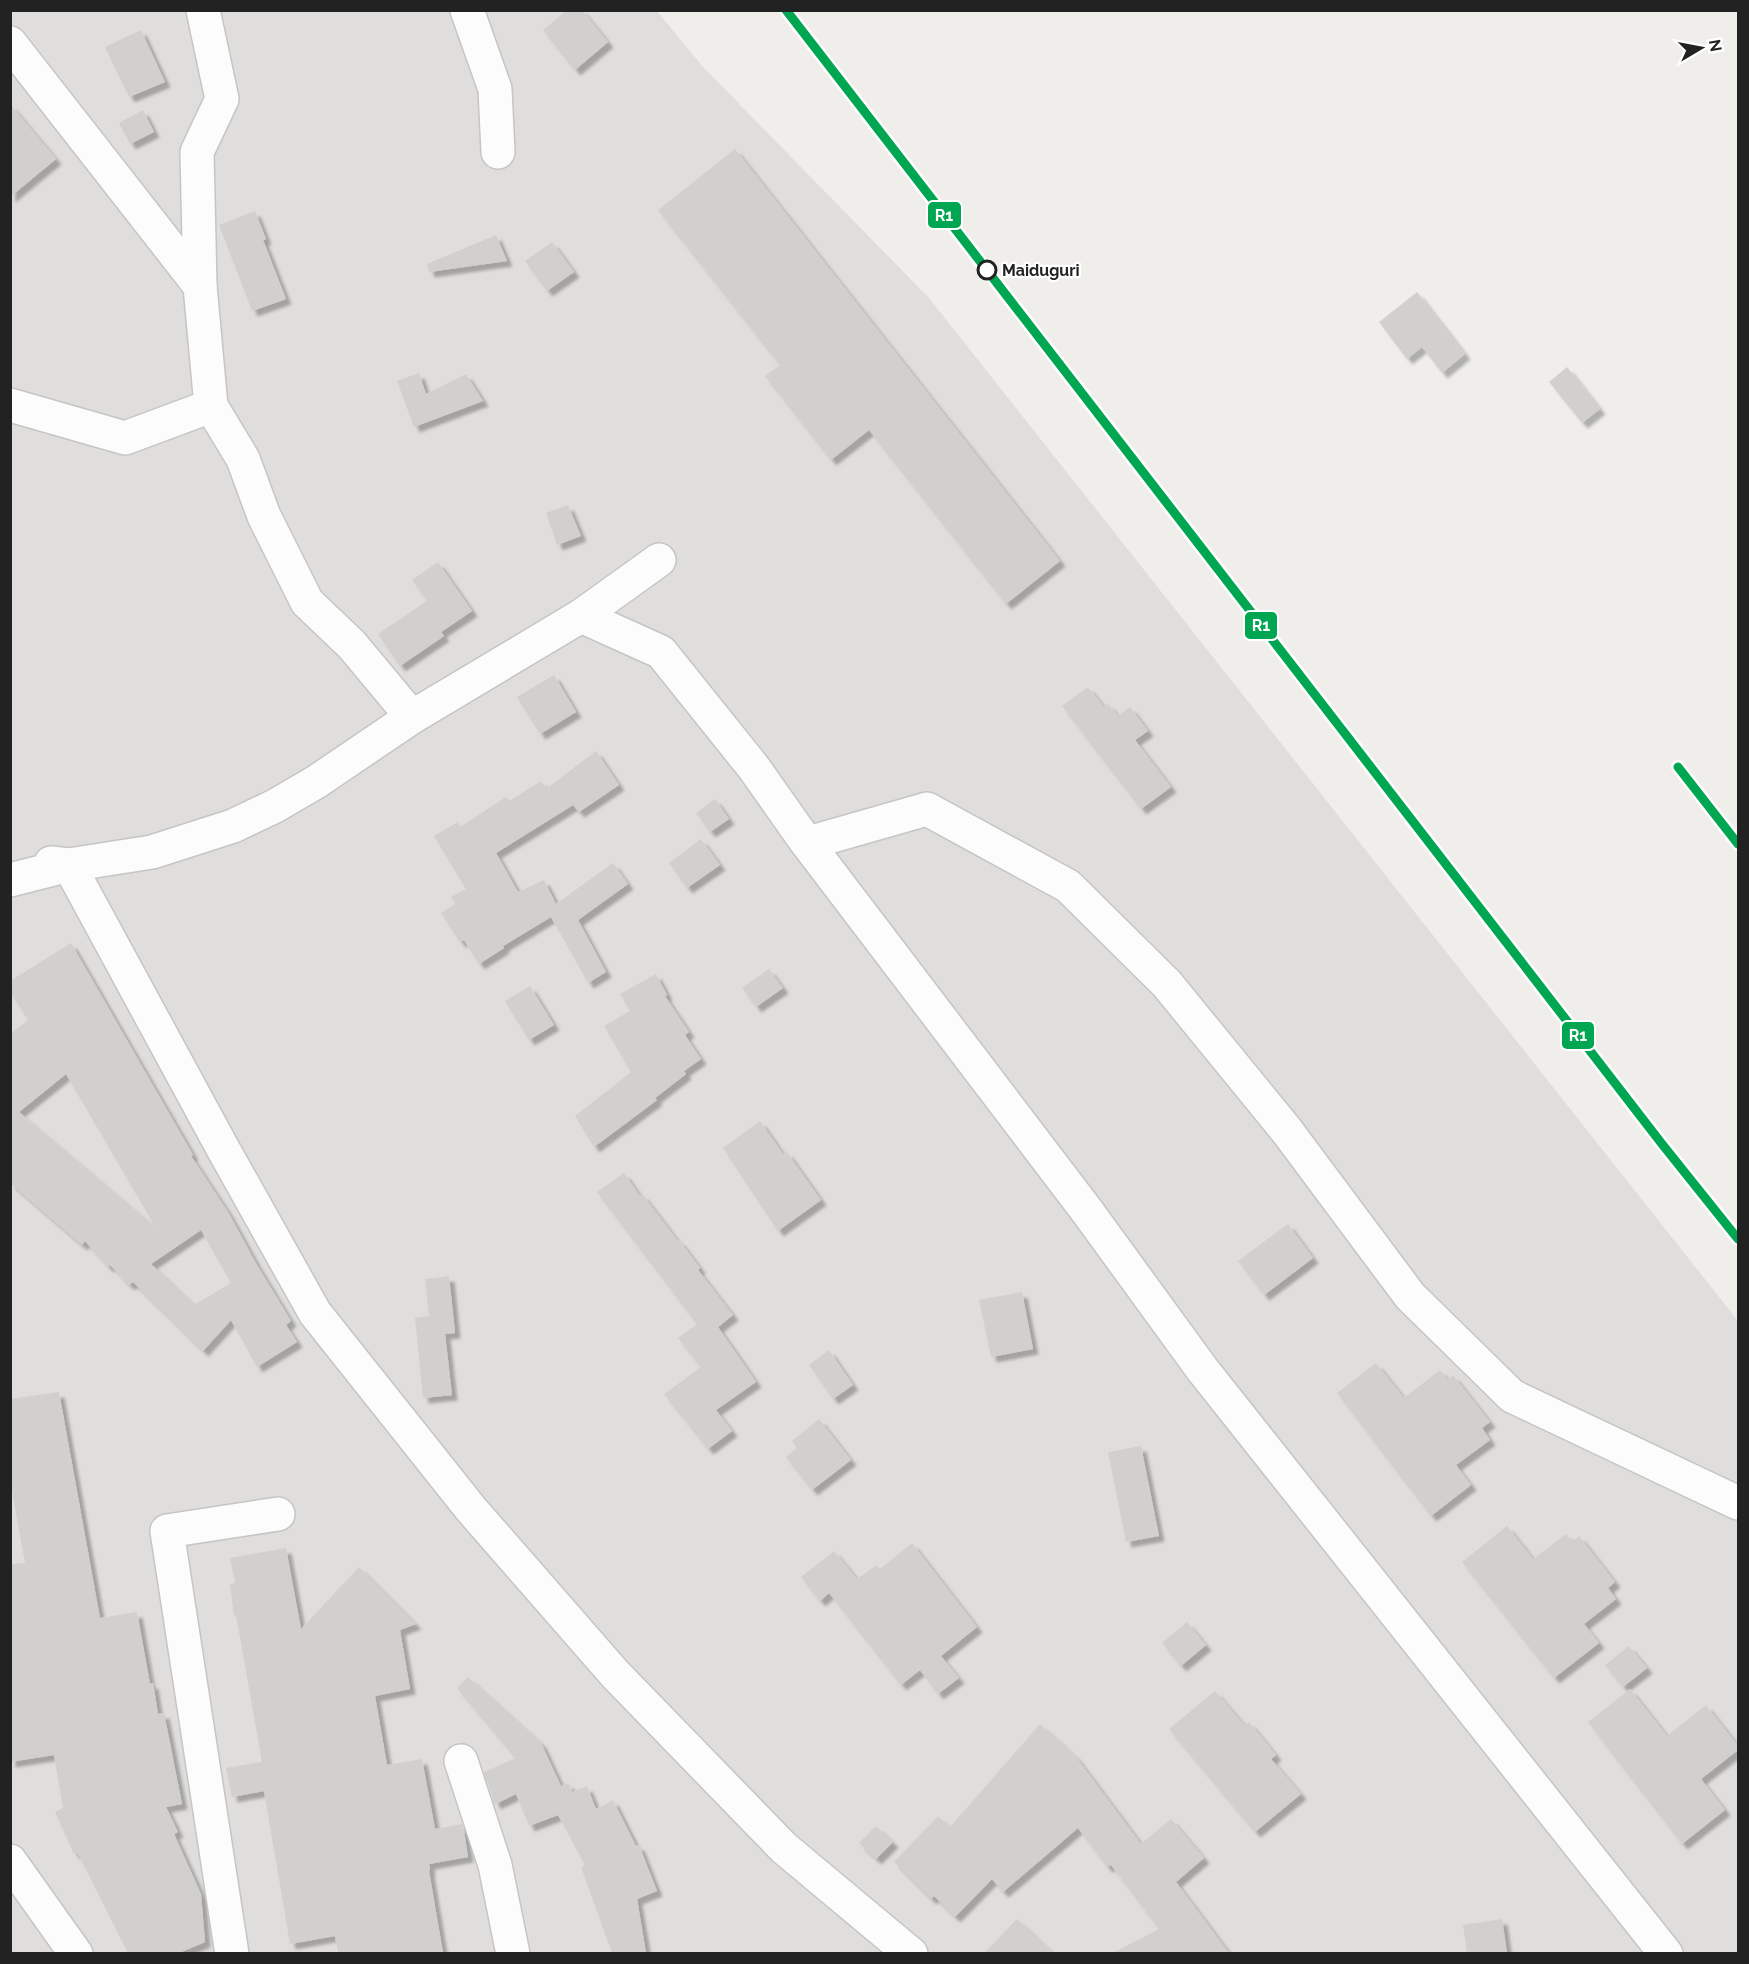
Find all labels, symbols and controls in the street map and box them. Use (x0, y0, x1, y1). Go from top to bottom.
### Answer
north arrow (1671, 18, 1731, 78)
text: N (1705, 38, 1726, 53)
line badge: R1 (927, 201, 962, 229)
text: R1 (935, 206, 953, 225)
marker: Maiduguri (977, 260, 997, 280)
place label: Maiduguri (1002, 261, 1080, 280)
line badge: R1 (1244, 611, 1278, 640)
text: R1 (1252, 616, 1270, 635)
line badge: R1 (1561, 1021, 1595, 1050)
text: R1 (1569, 1026, 1587, 1045)

